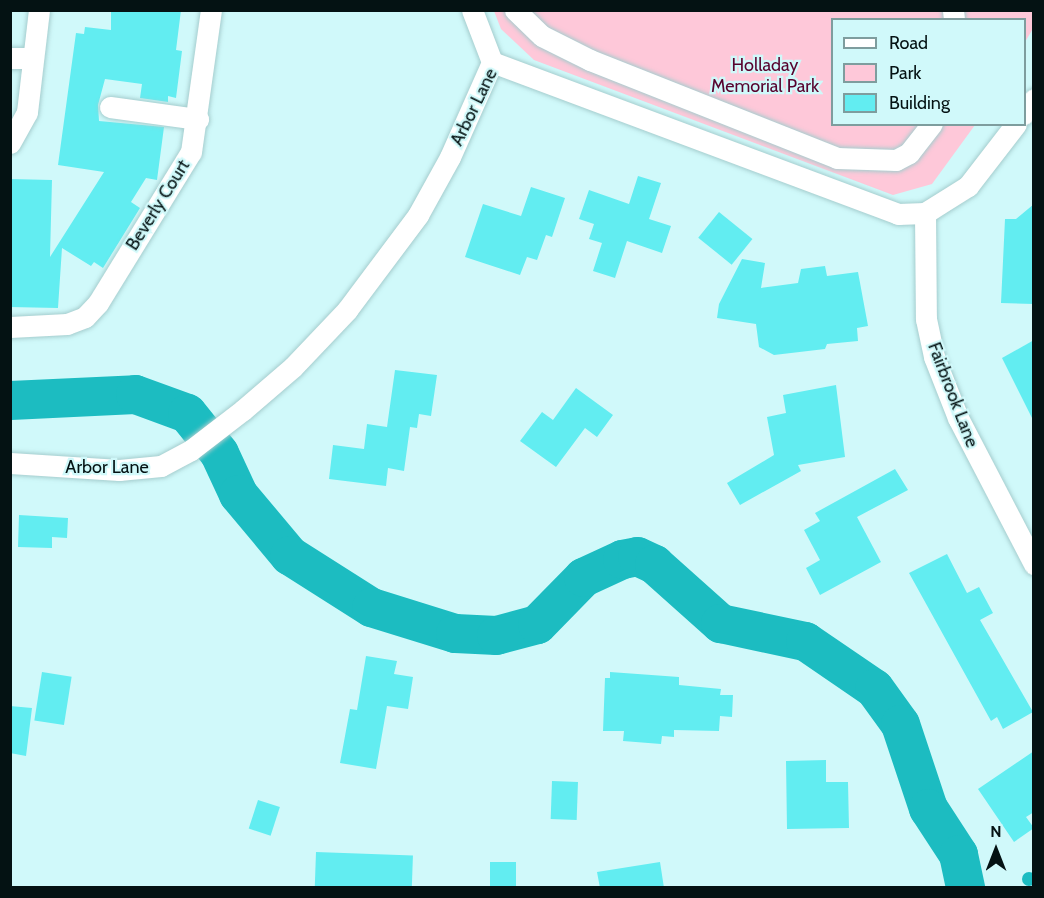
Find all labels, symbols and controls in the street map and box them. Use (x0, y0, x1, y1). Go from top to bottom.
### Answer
legend (831, 18, 1026, 126)
text: Road (889, 32, 928, 54)
park label: Holladay Memorial Park (711, 55, 819, 98)
text: Park (889, 62, 921, 84)
street label: Arbor Lane (446, 65, 502, 149)
text: Building (889, 92, 950, 114)
street label: Beverly Court (122, 156, 194, 254)
street label: Fairbrook Lane (923, 339, 983, 451)
street label: Arbor Lane (65, 456, 149, 478)
north arrow (966, 820, 1026, 880)
text: N (990, 822, 1002, 841)

